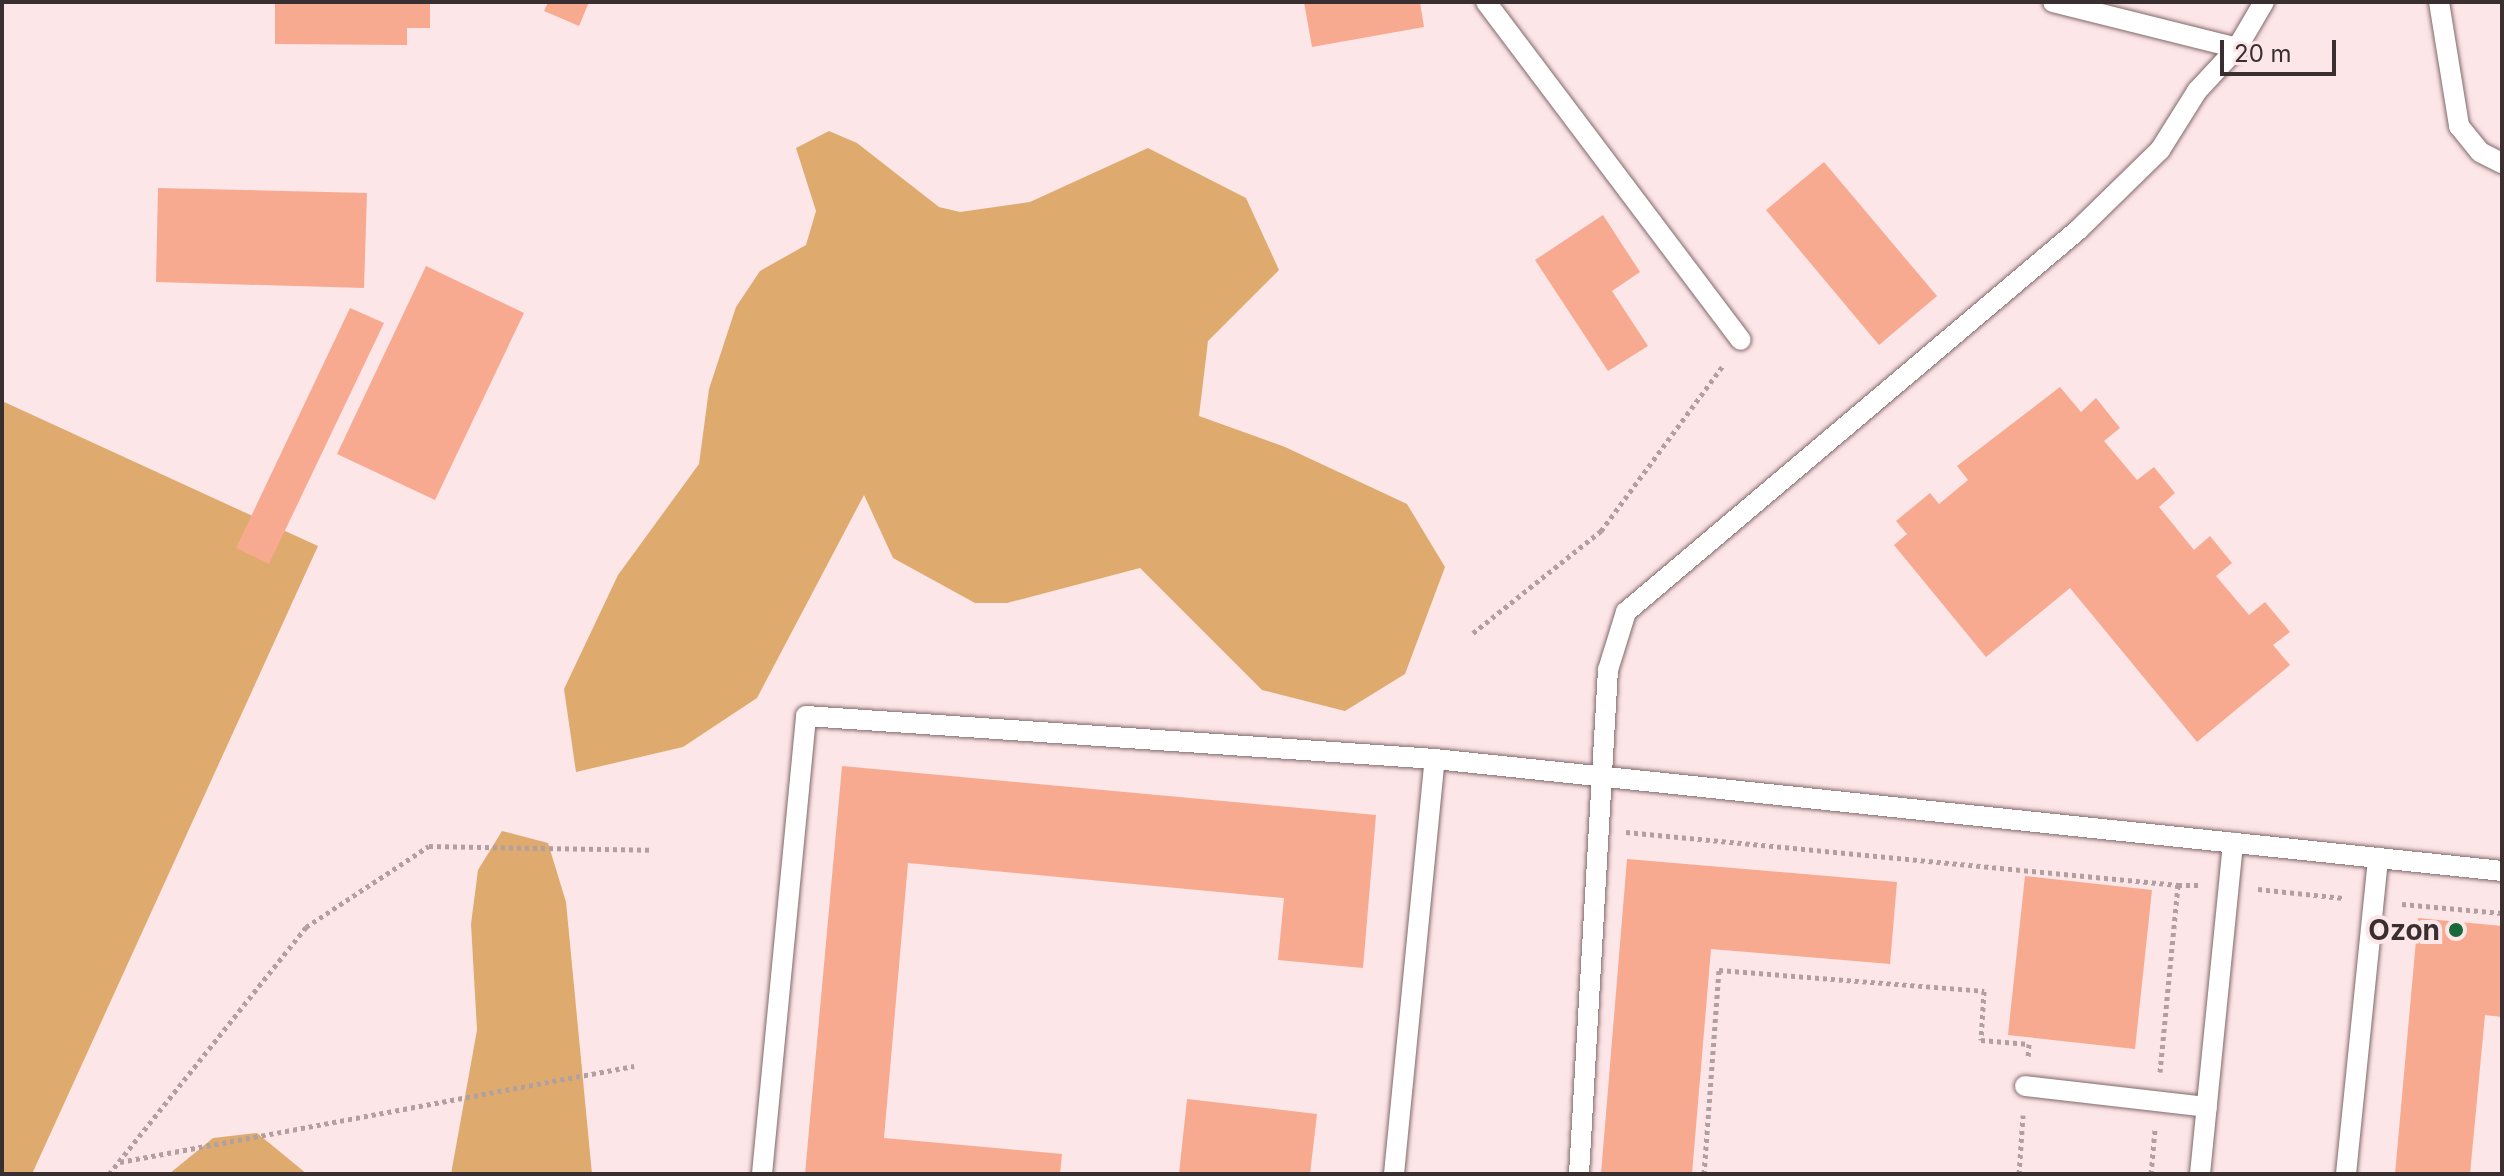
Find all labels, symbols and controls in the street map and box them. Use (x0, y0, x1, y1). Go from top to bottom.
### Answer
scale bar (2224, 24, 2340, 74)
text: 20 m (2234, 39, 2292, 68)
place label: Ozon (2368, 913, 2440, 947)
marker: Ozon (2447, 921, 2465, 939)

